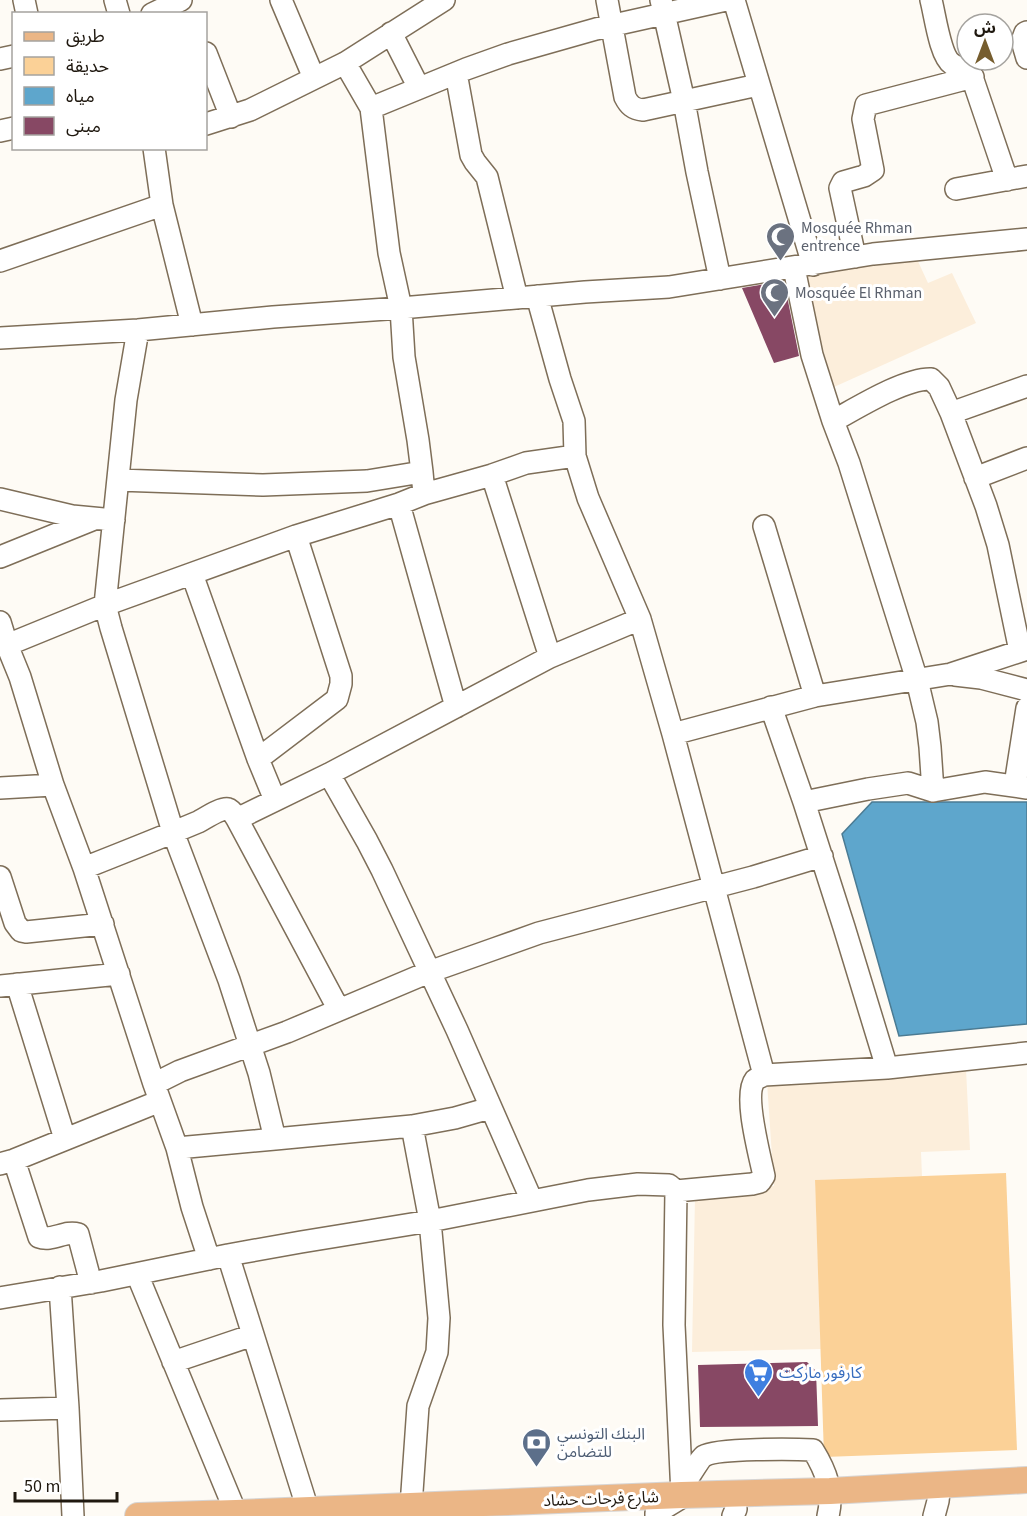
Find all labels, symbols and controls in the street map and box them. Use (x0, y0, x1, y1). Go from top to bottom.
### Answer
legend (12, 12, 207, 150)
north arrow (955, 12, 1015, 72)
text: ش (974, 17, 996, 39)
text: طريق (66, 24, 105, 49)
text: حديقة (66, 54, 109, 79)
text: مياه (66, 84, 95, 109)
text: مبنى (66, 114, 101, 139)
place label: Mosquée Rhman entrence (801, 217, 913, 257)
mosque icon: Mosquée Rhman entrence (764, 220, 796, 262)
mosque icon: Mosquée El Rhman (758, 276, 790, 318)
place label: Mosquée El Rhman (795, 282, 922, 304)
supermarket icon: كارفور ماركت (742, 1356, 774, 1398)
place label: كارفور ماركت (779, 1362, 862, 1384)
place label: البنك التونسي للتضامن (557, 1423, 645, 1463)
bank icon: البنك التونسي للتضامن (520, 1426, 552, 1468)
scale bar (15, 1465, 117, 1503)
text: 50 m (24, 1474, 60, 1499)
street label: شارع فرحات حشاد (543, 1486, 659, 1513)

